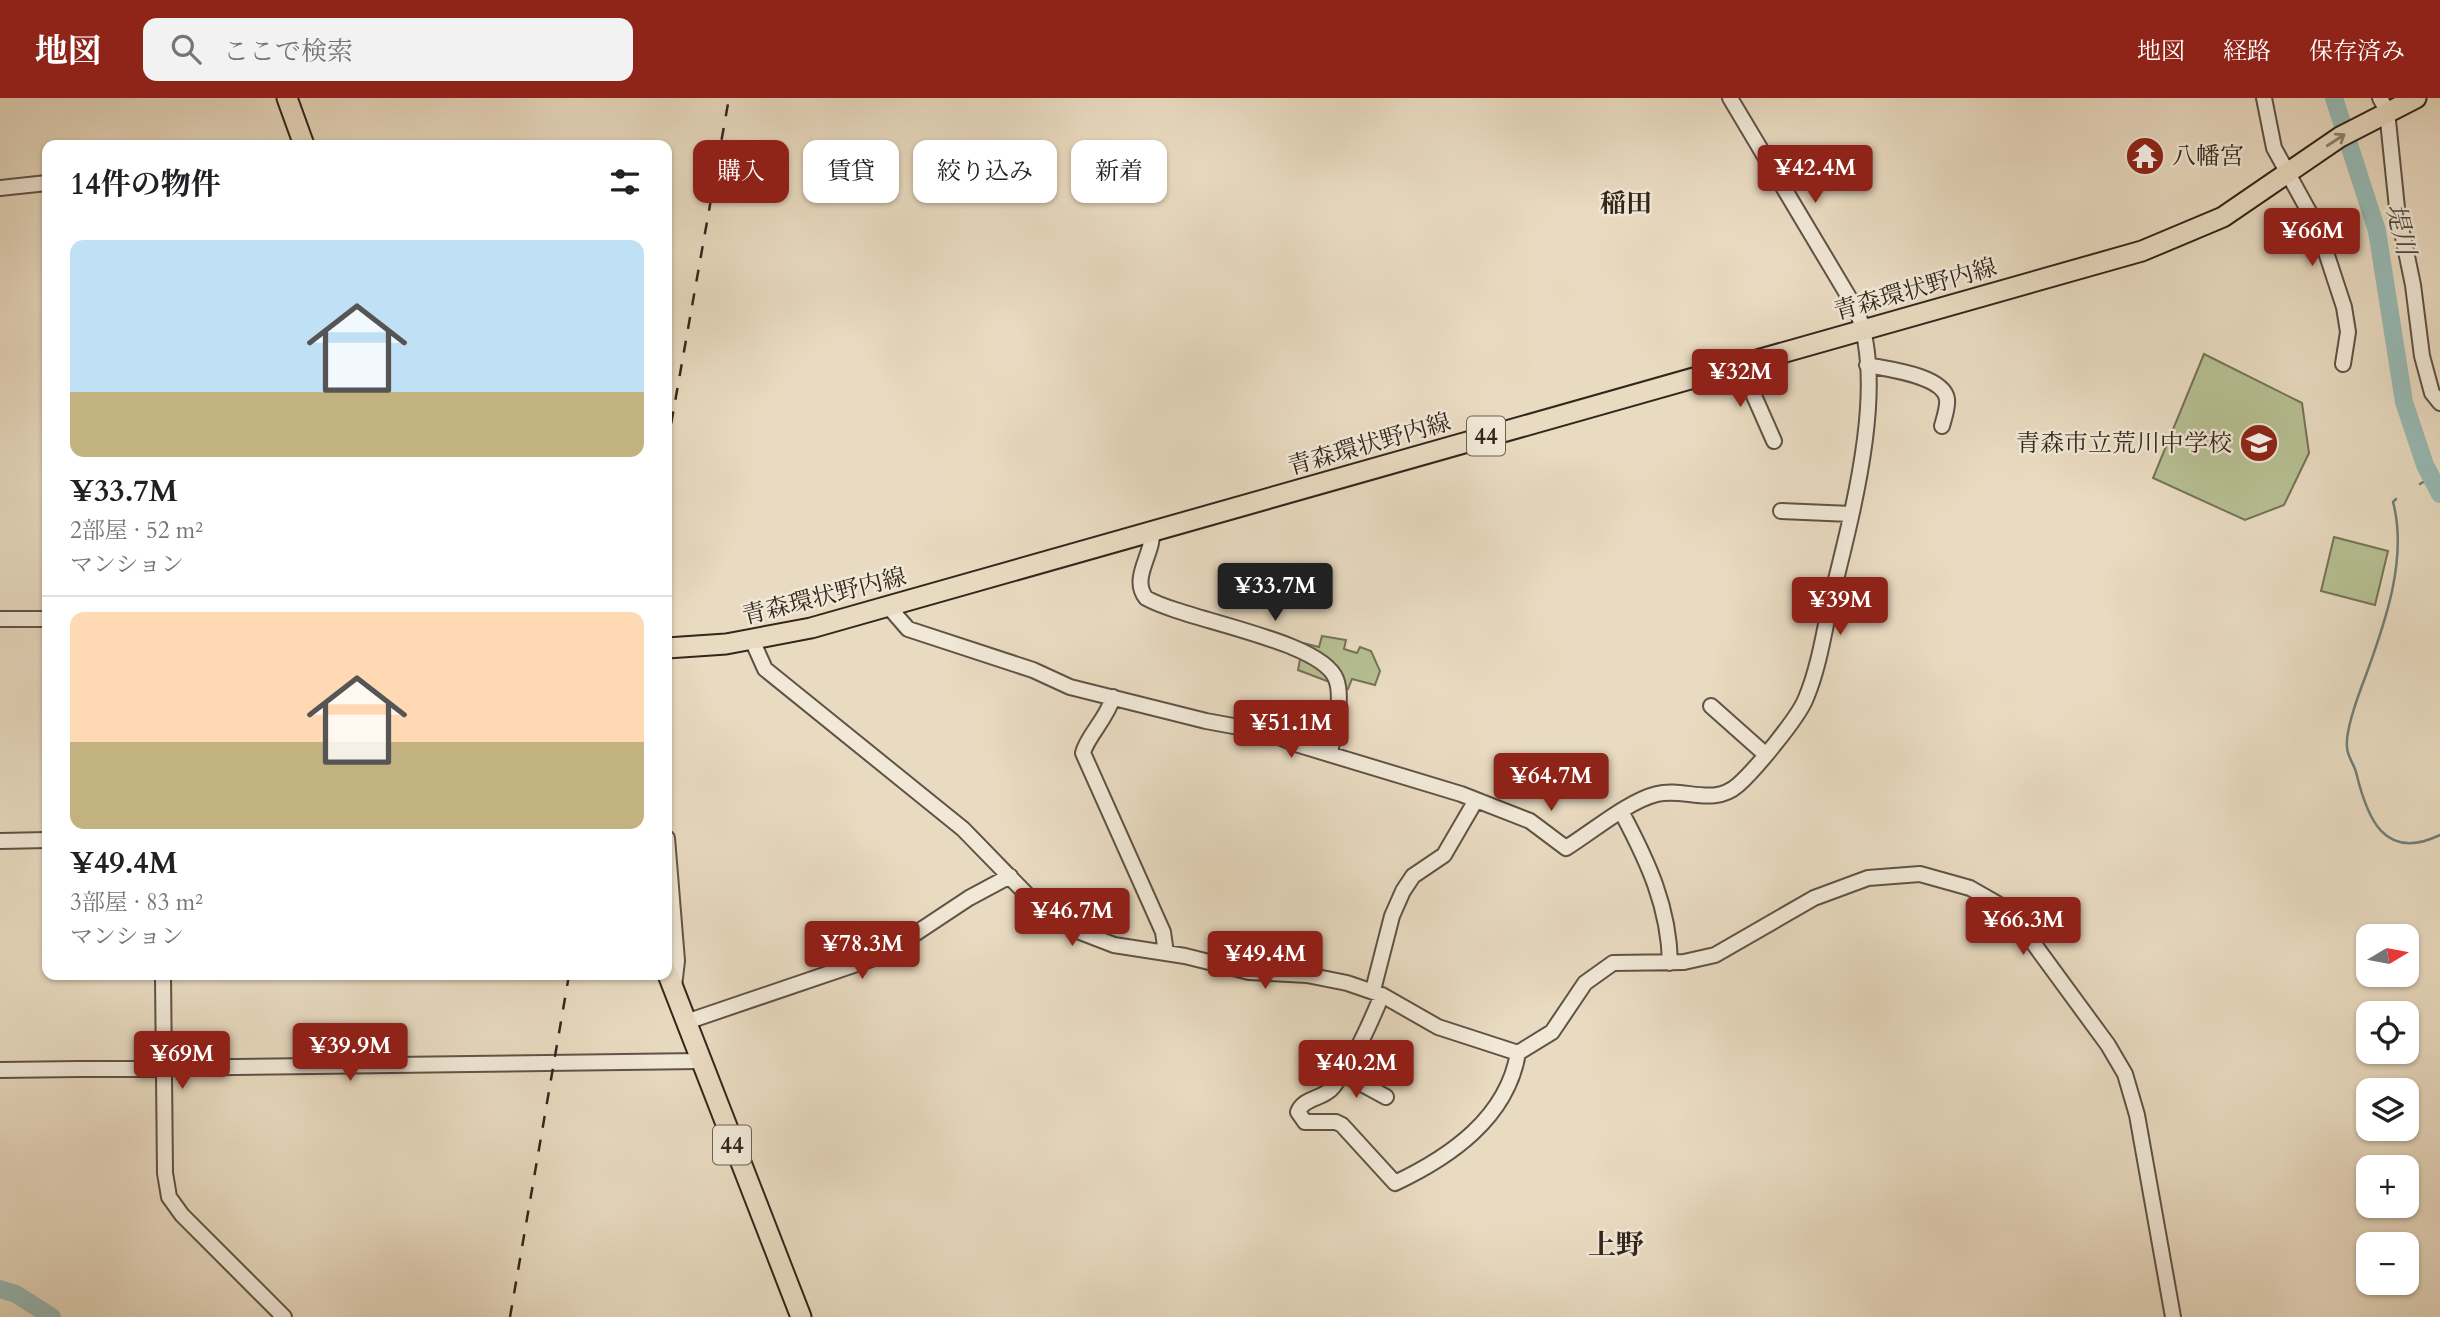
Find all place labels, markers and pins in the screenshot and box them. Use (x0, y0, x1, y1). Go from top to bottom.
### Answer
temple icon: 八幡宮 (2124, 135, 2166, 177)
place label: 八幡宮 (2172, 140, 2244, 173)
pin: ¥42.4M (1758, 146, 1872, 205)
pin: ¥66M (2271, 208, 2353, 268)
pin: ¥32M (1699, 350, 1781, 409)
school or university icon: 青森市立荒川中学校 (2238, 422, 2280, 464)
place label: 青森市立荒川中学校 (2016, 427, 2232, 460)
pin: ¥33.7M (1218, 564, 1332, 623)
pin: ¥39M (1799, 578, 1881, 637)
pin: ¥51.1M (1234, 700, 1348, 760)
pin: ¥64.7M (1494, 754, 1608, 813)
pin: ¥46.7M (1015, 888, 1129, 948)
pin: ¥66.3M (1966, 898, 2080, 957)
pin: ¥78.3M (805, 922, 919, 981)
pin: ¥49.4M (1208, 932, 1322, 991)
pin: ¥39.9M (293, 1024, 407, 1083)
pin: ¥69M (141, 1032, 223, 1091)
pin: ¥40.2M (1299, 1040, 1413, 1100)

